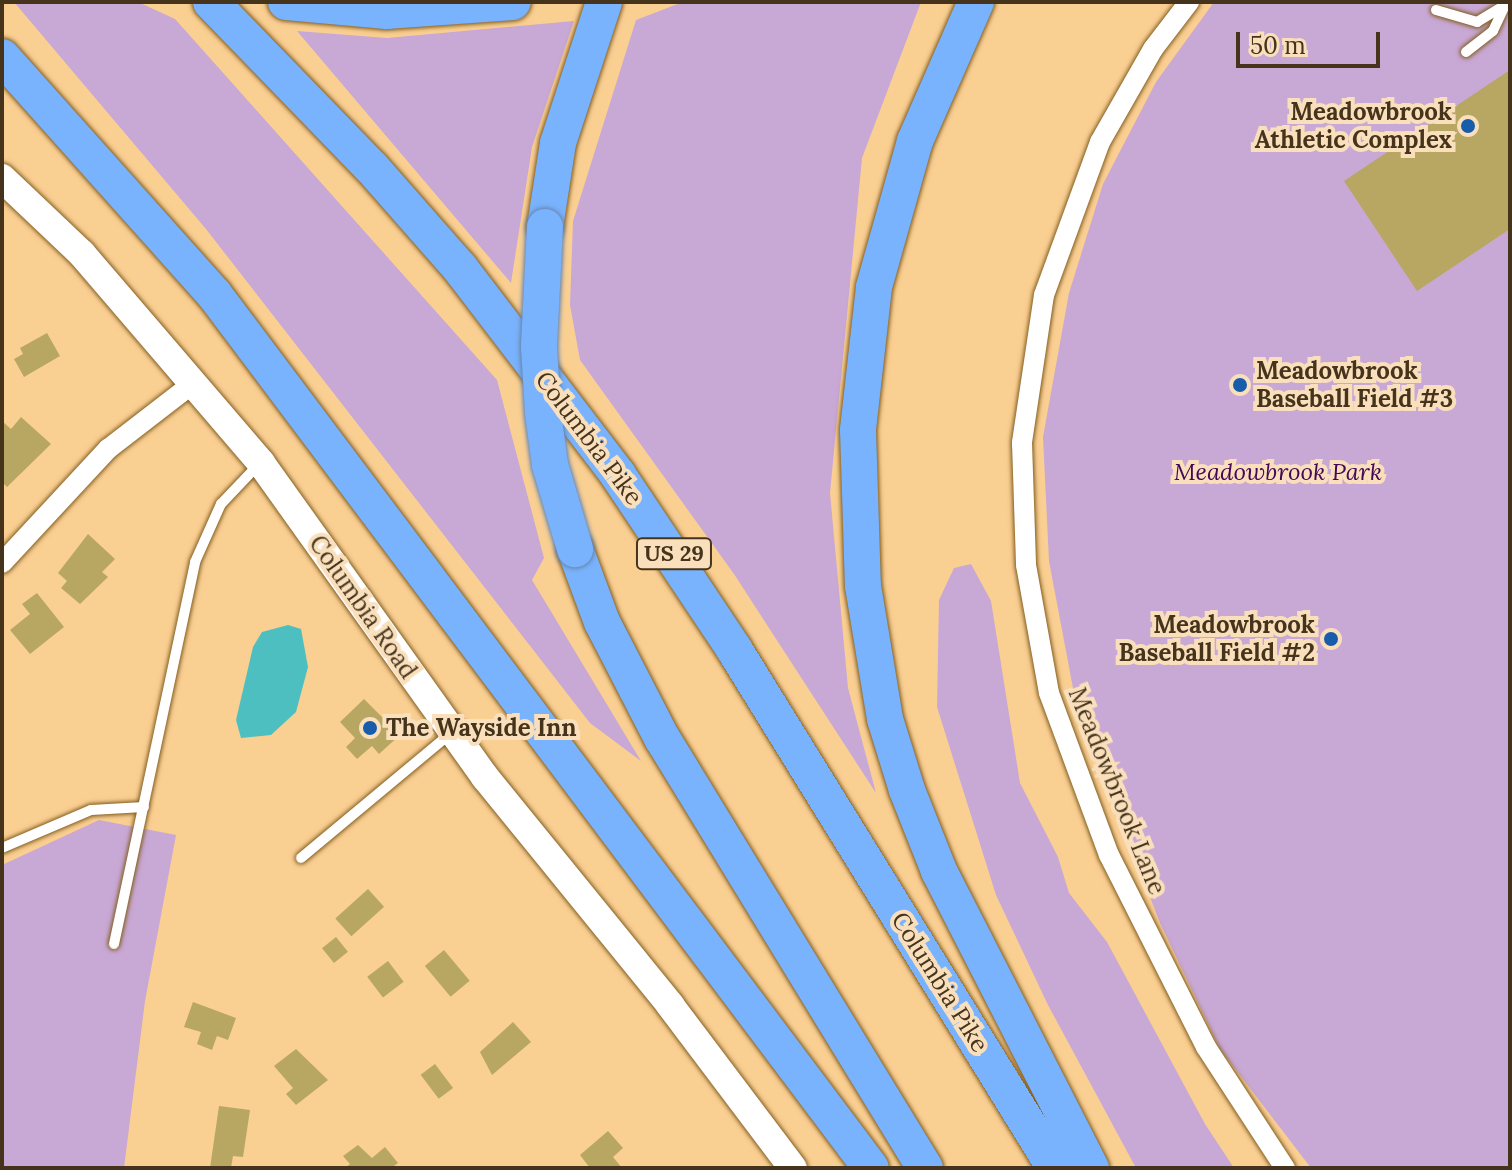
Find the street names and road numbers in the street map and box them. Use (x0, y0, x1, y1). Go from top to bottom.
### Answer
street label: Columbia Pike (529, 366, 649, 510)
street label: Columbia Road (303, 530, 423, 684)
road number: US 29 (634, 536, 714, 572)
street label: Meadowbrook Lane (1062, 683, 1172, 899)
street label: Columbia Pike (886, 907, 994, 1057)

